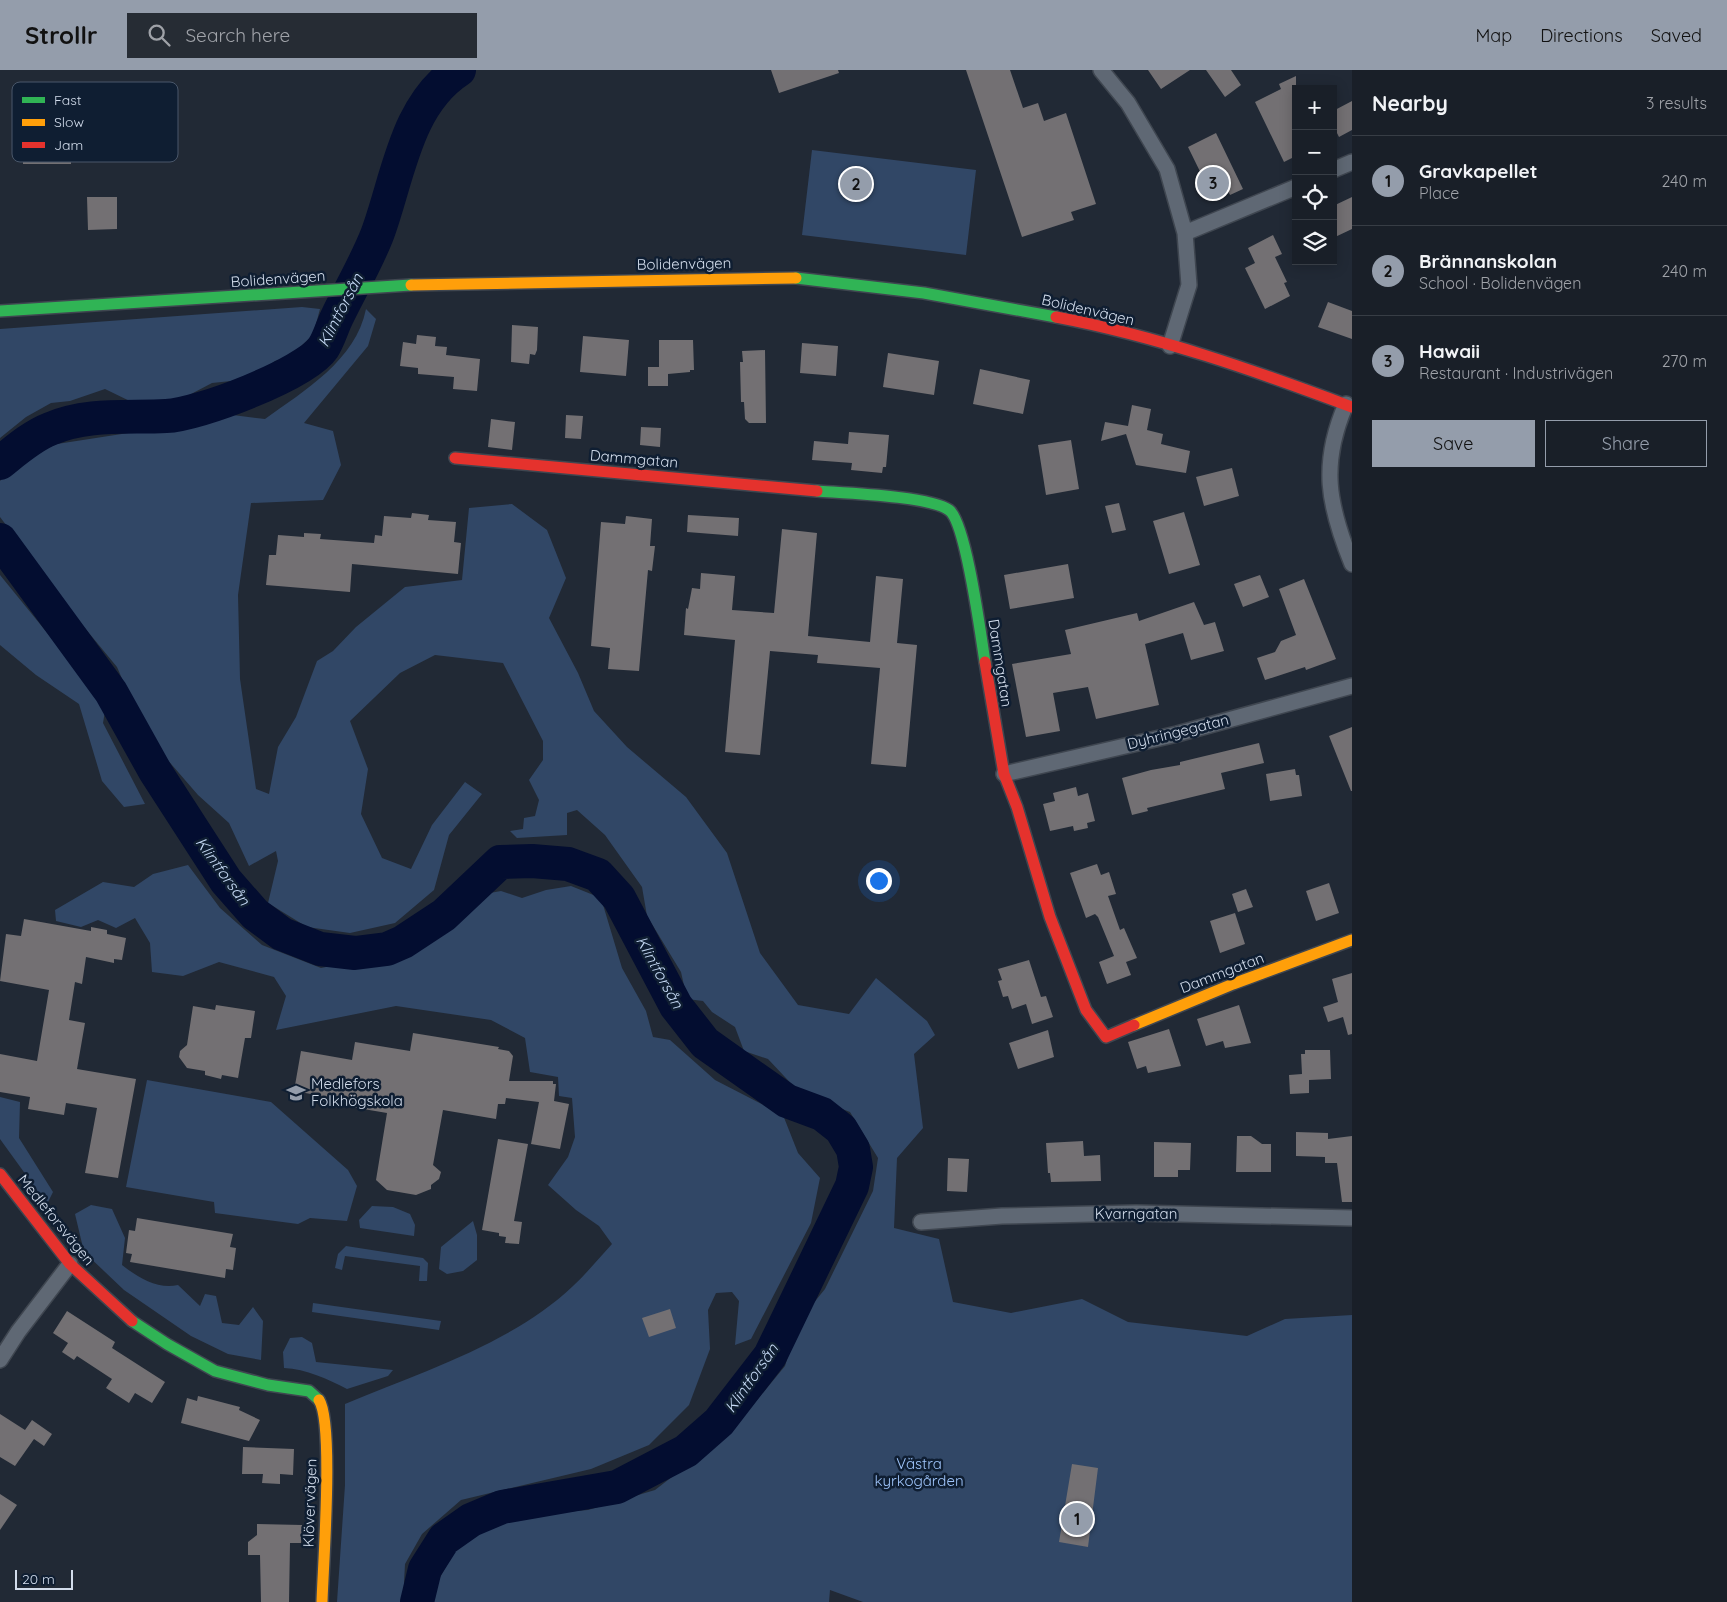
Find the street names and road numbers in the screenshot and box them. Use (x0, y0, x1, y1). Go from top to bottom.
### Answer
street label: Bolidenvägen (636, 253, 732, 274)
street label: Bolidenvägen (230, 266, 326, 291)
street label: Bolidenvägen (1040, 290, 1136, 329)
street label: Dammgatan (589, 445, 679, 472)
street label: Dammgatan (984, 618, 1017, 708)
street label: Dyhringegatan (1125, 710, 1231, 753)
street label: Dammgatan (1177, 948, 1267, 997)
street label: Medleforsvägen (14, 1170, 99, 1269)
street label: Kvarngatan (1095, 1204, 1177, 1223)
street label: Klövervägen (298, 1458, 321, 1548)

